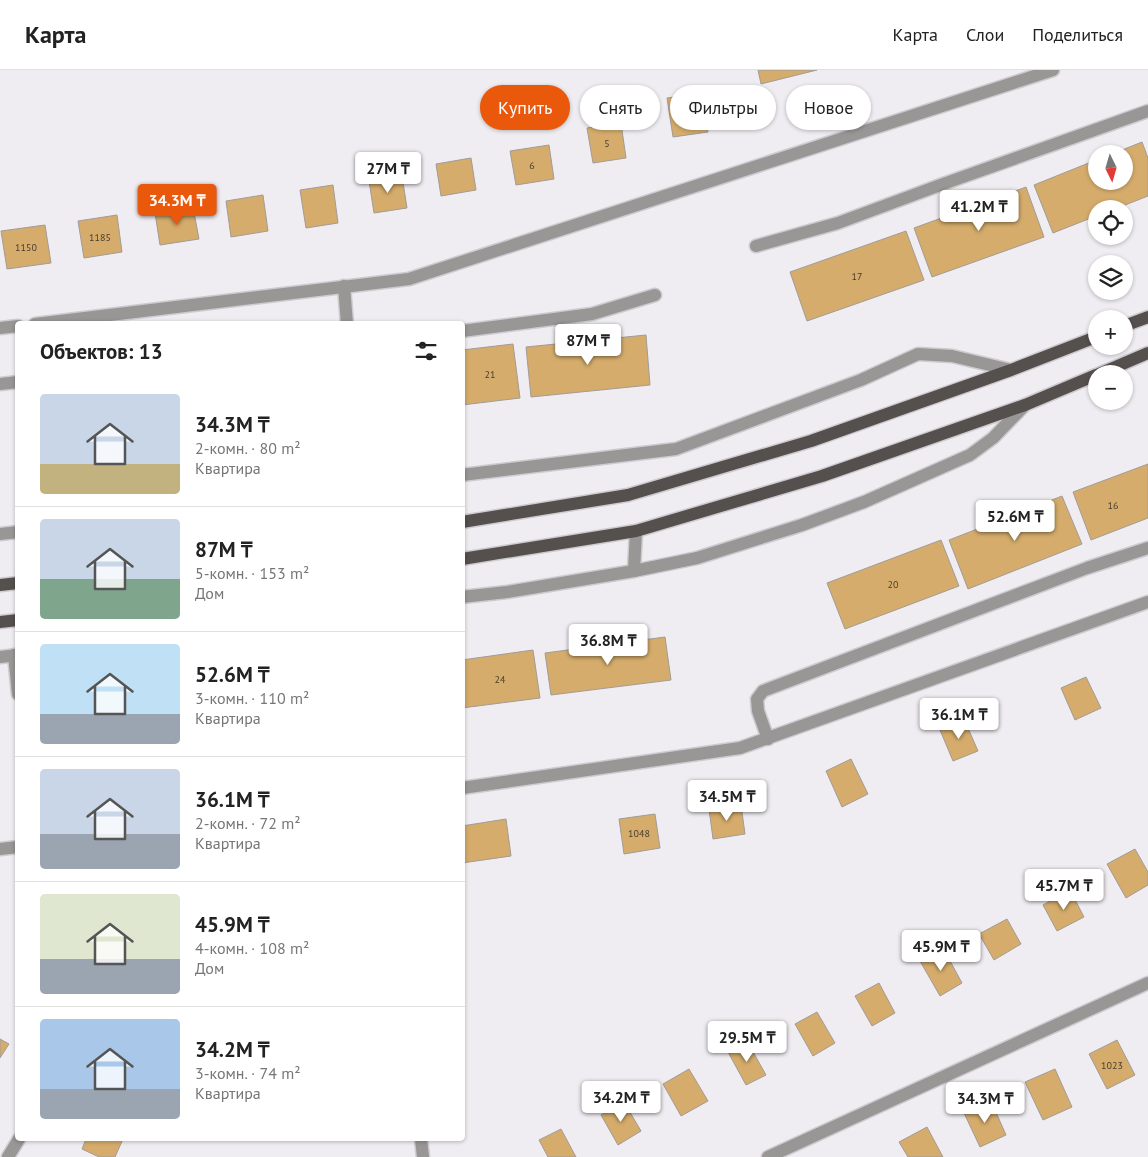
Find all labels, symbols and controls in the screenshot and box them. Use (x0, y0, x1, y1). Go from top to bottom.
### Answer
text: Карта (25, 19, 87, 50)
text: Карта (893, 23, 938, 46)
text: Слои (966, 23, 1004, 46)
text: Поделиться (1032, 23, 1123, 46)
chip: Купить (480, 85, 570, 130)
chip: Снять (580, 85, 660, 130)
chip: Фильтры (670, 85, 776, 130)
chip: Новое (786, 85, 871, 130)
house number: 5 (604, 137, 610, 150)
north arrow (1088, 145, 1132, 190)
map controls (1088, 145, 1133, 410)
pin: 27M ₸ (353, 152, 423, 194)
text: 27M ₸ (366, 158, 410, 178)
house number: 6 (529, 159, 535, 172)
pin: 34.3M ₸ (131, 184, 223, 226)
text: 34.3M ₸ (149, 190, 205, 210)
pin: 41.2M ₸ (933, 190, 1025, 232)
text: 41.2M ₸ (951, 196, 1007, 216)
button: locate (1088, 200, 1133, 245)
house number: 1185 (89, 231, 111, 244)
house number: 1150 (15, 241, 37, 254)
button: layers (1088, 255, 1133, 300)
house number: 17 (852, 270, 862, 283)
button: + (1088, 310, 1133, 355)
pin: 87M ₸ (553, 324, 623, 366)
text: 87M ₸ (566, 330, 610, 350)
icon: filters (412, 337, 440, 365)
text: Объектов: 13 (40, 338, 163, 365)
button: − (1088, 365, 1133, 410)
house number: 21 (485, 368, 495, 381)
text: 34.3M ₸ (195, 411, 269, 438)
icon: home (80, 414, 140, 474)
text: 2-комн. · 80 m² (195, 438, 301, 458)
text: Квартира (195, 458, 261, 478)
house number: 16 (1108, 499, 1118, 512)
pin: 52.6M ₸ (969, 500, 1061, 542)
text: 52.6M ₸ (987, 506, 1043, 526)
text: 87M ₸ (195, 536, 252, 563)
icon: home (80, 539, 140, 599)
text: 5-комн. · 153 m² (195, 563, 309, 583)
house number: 20 (888, 578, 899, 591)
text: Дом (195, 583, 224, 603)
pin: 36.8M ₸ (562, 624, 654, 666)
text: 36.8M ₸ (580, 630, 636, 650)
text: 52.6M ₸ (195, 661, 269, 688)
icon: home (80, 664, 140, 724)
house number: 24 (495, 673, 506, 686)
text: 3-комн. · 110 m² (195, 688, 309, 708)
pin: 36.1M ₸ (913, 698, 1005, 740)
text: 36.1M ₸ (931, 704, 987, 724)
text: Квартира (195, 708, 261, 728)
pin: 34.5M ₸ (681, 780, 773, 822)
text: 36.1M ₸ (195, 786, 269, 813)
text: 34.5M ₸ (699, 786, 755, 806)
icon: home (80, 789, 140, 849)
text: 2-комн. · 72 m² (195, 813, 301, 833)
house number: 1048 (628, 827, 650, 840)
text: Квартира (195, 833, 261, 853)
pin: 45.7M ₸ (1018, 868, 1110, 911)
text: 45.7M ₸ (1036, 875, 1092, 895)
text: 45.9M ₸ (195, 911, 269, 938)
icon: home (80, 914, 140, 974)
pin: 45.9M ₸ (895, 930, 987, 972)
text: 45.9M ₸ (913, 936, 969, 956)
text: 4-комн. · 108 m² (195, 938, 309, 958)
text: Дом (195, 958, 224, 978)
pin: 29.5M ₸ (701, 1020, 793, 1063)
text: 29.5M ₸ (719, 1027, 775, 1047)
text: 34.2M ₸ (195, 1036, 269, 1063)
icon: home (80, 1039, 140, 1099)
house number: 1023 (1101, 1059, 1123, 1072)
text: 3-комн. · 74 m² (195, 1063, 301, 1083)
pin: 34.2M ₸ (575, 1080, 667, 1123)
pin: 34.3M ₸ (939, 1082, 1031, 1124)
text: Квартира (195, 1083, 261, 1103)
text: 34.2M ₸ (593, 1087, 649, 1107)
text: 34.3M ₸ (957, 1088, 1013, 1108)

